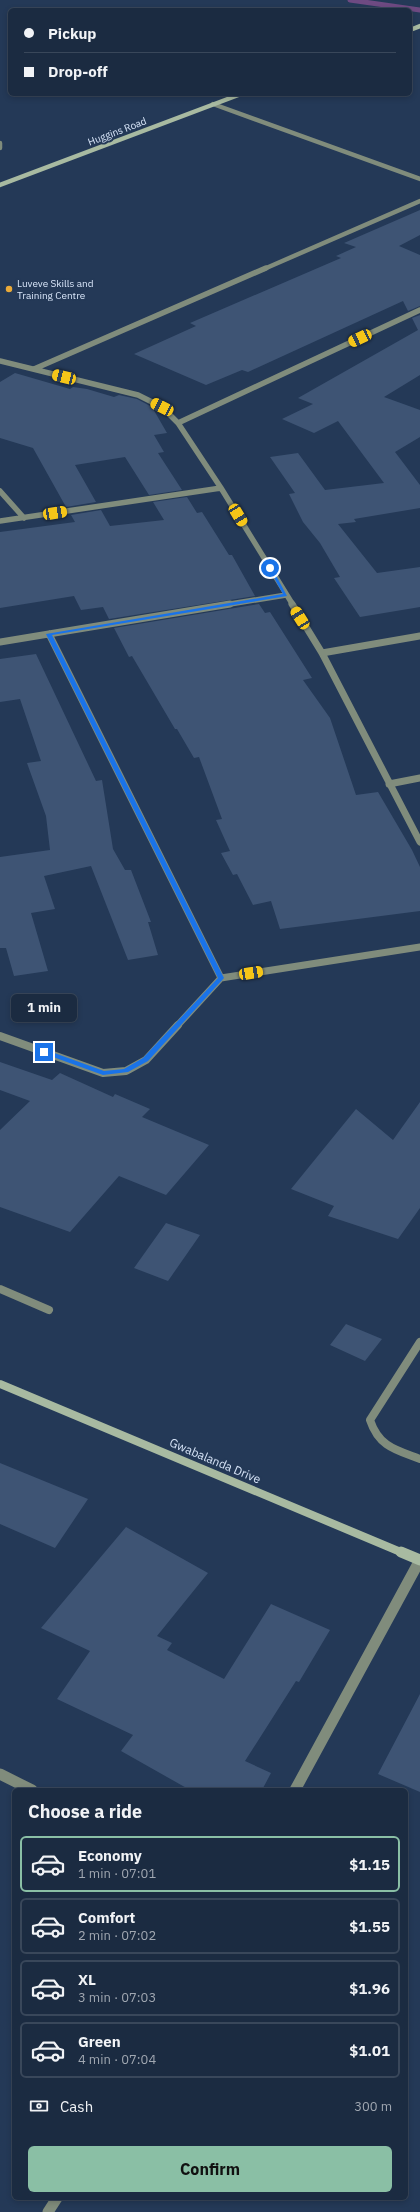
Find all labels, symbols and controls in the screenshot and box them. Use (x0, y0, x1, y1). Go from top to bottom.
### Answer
text: Pickup (48, 24, 96, 43)
text: Drop-off (48, 62, 108, 81)
street label: Huggins Road (86, 114, 148, 149)
place label: Luveve Skills and Training Centre (17, 277, 94, 302)
marker: Luveve Skills and Training Centre (4, 284, 14, 294)
car (347, 327, 373, 349)
car (51, 368, 77, 386)
car (149, 396, 175, 418)
car (227, 502, 249, 528)
car (42, 505, 68, 521)
route start (261, 559, 279, 577)
car (289, 605, 311, 631)
car (238, 965, 264, 981)
callout: 1 min (11, 994, 77, 1022)
text: 1 min (27, 999, 61, 1016)
route end (35, 1043, 53, 1061)
street label: Gwabalanda Drive (167, 1435, 264, 1487)
text: Choose a ride (28, 1800, 142, 1823)
icon: car (30, 1846, 66, 1882)
text: Economy (78, 1846, 142, 1865)
text: $1.15 (349, 1855, 390, 1874)
text: 1 min · 07:01 (78, 1865, 156, 1882)
icon: car (30, 1908, 66, 1944)
text: Comfort (78, 1908, 135, 1927)
text: $1.55 (349, 1917, 390, 1936)
text: 2 min · 07:02 (78, 1927, 156, 1944)
icon: car (30, 1970, 66, 2006)
text: XL (78, 1970, 96, 1989)
text: $1.96 (349, 1979, 390, 1998)
text: 3 min · 07:03 (78, 1989, 156, 2006)
icon: car (30, 2032, 66, 2068)
text: Green (78, 2032, 121, 2051)
text: $1.01 (349, 2041, 390, 2060)
text: 4 min · 07:04 (78, 2051, 156, 2068)
icon: cash (28, 2095, 50, 2117)
text: Cash (60, 2097, 93, 2116)
text: 300 m (354, 2098, 392, 2115)
button: Confirm (28, 2146, 392, 2192)

